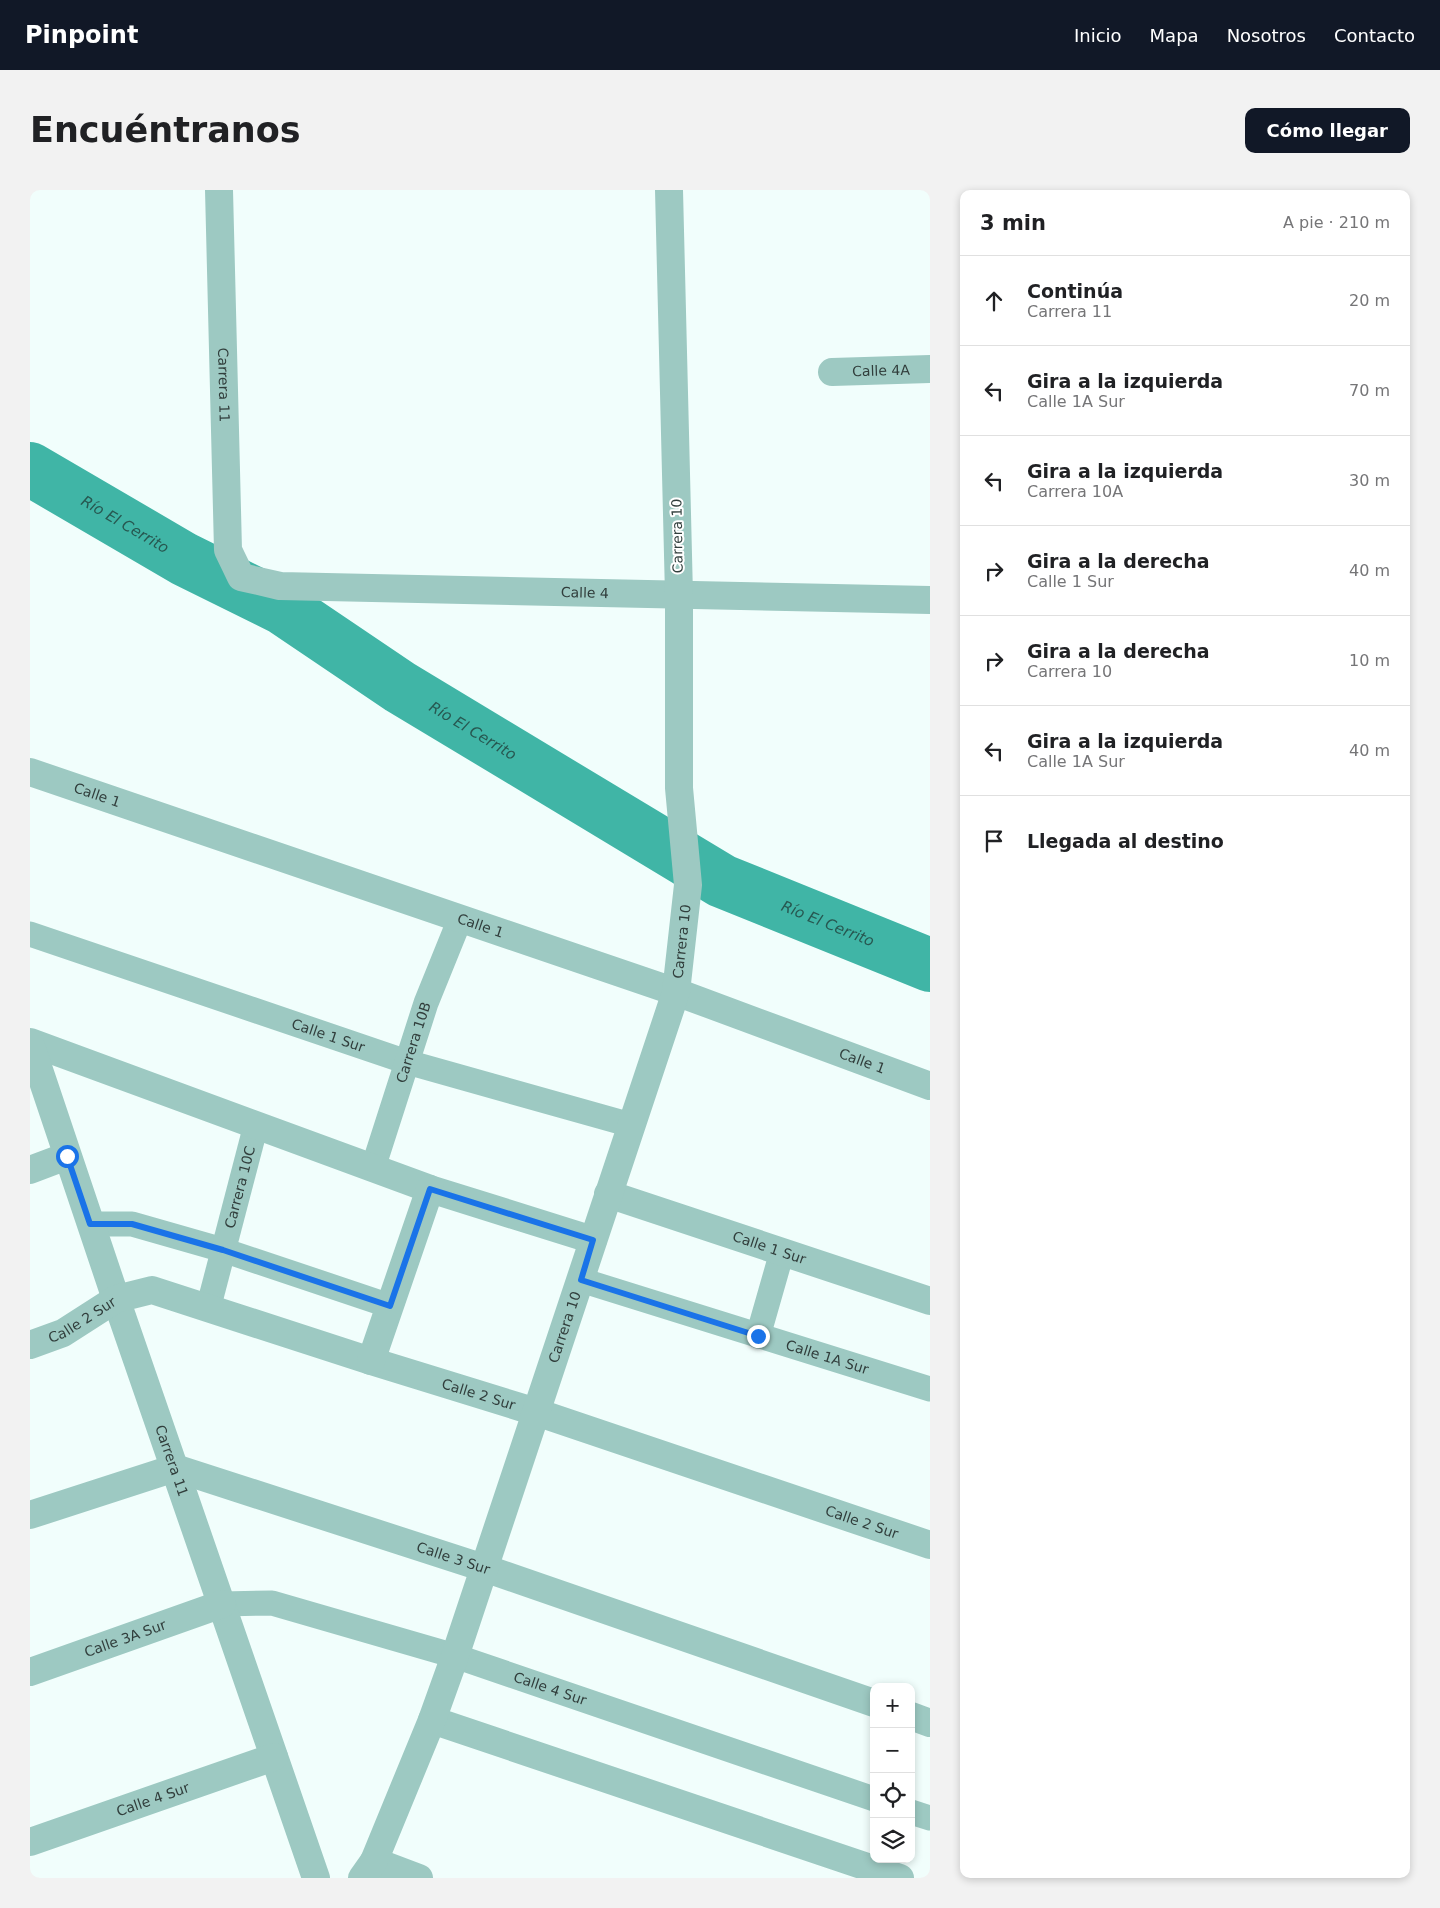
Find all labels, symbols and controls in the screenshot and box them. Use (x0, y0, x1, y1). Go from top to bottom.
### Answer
text: Pinpoint (25, 21, 138, 49)
text: Inicio (1074, 25, 1122, 46)
text: Mapa (1150, 25, 1199, 46)
text: Nosotros (1227, 25, 1306, 46)
text: Contacto (1334, 25, 1415, 46)
button: Cómo llegar (1245, 108, 1410, 153)
text: Encuéntranos (30, 110, 301, 150)
text: 3 min (980, 211, 1046, 235)
text: A pie · 210 m (1283, 213, 1390, 232)
text: Continúa (1027, 280, 1123, 302)
icon: ahead (980, 287, 1008, 315)
text: 20 m (1349, 291, 1390, 310)
text: Carrera 11 (1027, 302, 1112, 321)
street label: Carrera 11 (215, 347, 233, 422)
street label: Calle 4A (852, 362, 910, 379)
text: Gira a la izquierda (1027, 370, 1223, 392)
icon: left (980, 377, 1008, 405)
text: 70 m (1349, 381, 1390, 400)
text: Calle 1A Sur (1027, 392, 1125, 411)
text: Gira a la izquierda (1027, 460, 1223, 482)
icon: left (980, 467, 1008, 495)
text: 30 m (1349, 471, 1390, 490)
text: Carrera 10A (1027, 482, 1123, 501)
water label: Río El Cerrito (78, 492, 172, 557)
street label: Carrera 10 (668, 499, 686, 573)
text: Gira a la derecha (1027, 550, 1210, 572)
icon: right (980, 557, 1008, 585)
text: 40 m (1349, 561, 1390, 580)
text: Calle 1 Sur (1027, 572, 1114, 591)
street label: Calle 4 (561, 584, 609, 601)
text: Gira a la derecha (1027, 640, 1210, 662)
icon: right (980, 647, 1008, 675)
text: 10 m (1349, 651, 1390, 670)
text: Carrera 10 (1027, 662, 1112, 681)
water label: Río El Cerrito (426, 698, 520, 764)
text: Gira a la izquierda (1027, 730, 1223, 752)
icon: left (980, 737, 1008, 765)
text: 40 m (1349, 741, 1390, 760)
text: Calle 1A Sur (1027, 752, 1125, 771)
street label: Calle 1 (72, 780, 123, 810)
icon: arrive (980, 827, 1008, 855)
text: Llegada al destino (1027, 830, 1224, 852)
water label: Río El Cerrito (779, 897, 877, 950)
street label: Carrera 10 (670, 903, 694, 979)
street label: Calle 1 (455, 910, 506, 941)
street label: Carrera 10B (393, 1000, 434, 1085)
street label: Calle 1 Sur (290, 1015, 367, 1055)
street label: Calle 1 (837, 1045, 888, 1077)
street label: Carrera 10C (221, 1144, 258, 1230)
route start (56, 1145, 79, 1168)
street label: Calle 1 Sur (731, 1228, 808, 1267)
street label: Carrera 10 (545, 1289, 584, 1365)
street label: Calle 2 Sur (46, 1293, 119, 1346)
route end (747, 1325, 770, 1348)
street label: Calle 1A Sur (784, 1337, 871, 1377)
street label: Calle 2 Sur (440, 1375, 518, 1413)
street label: Carrera 11 (152, 1423, 192, 1498)
street label: Calle 2 Sur (823, 1502, 901, 1542)
street label: Calle 3 Sur (415, 1539, 492, 1578)
street label: Calle 3A Sur (82, 1616, 168, 1660)
street label: Calle 4 Sur (511, 1669, 589, 1708)
map controls (870, 1683, 915, 1863)
button: + (870, 1683, 915, 1728)
button: − (870, 1728, 915, 1773)
button: locate (870, 1773, 915, 1818)
street label: Calle 4 Sur (114, 1779, 192, 1819)
button: layers (870, 1818, 915, 1863)

